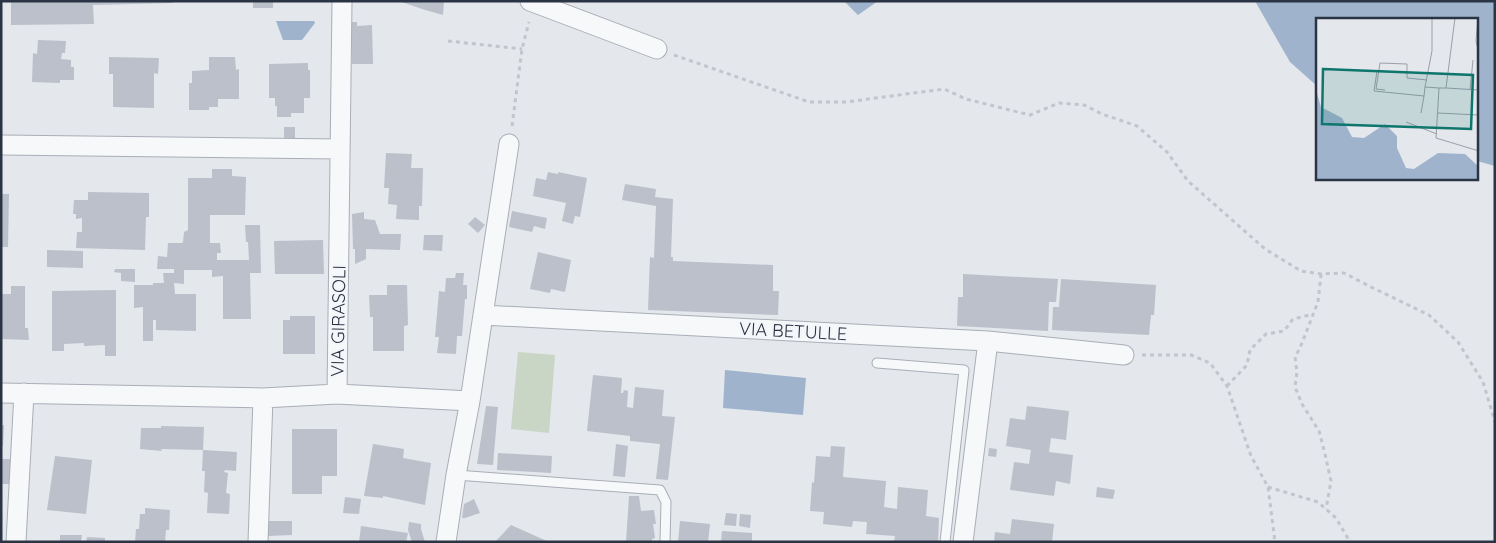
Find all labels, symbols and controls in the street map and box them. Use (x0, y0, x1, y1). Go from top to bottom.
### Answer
inset map (1316, 18, 1478, 180)
street label: VIA GIRASOLI (326, 265, 350, 377)
street label: VIA BETULLE (738, 317, 848, 345)

